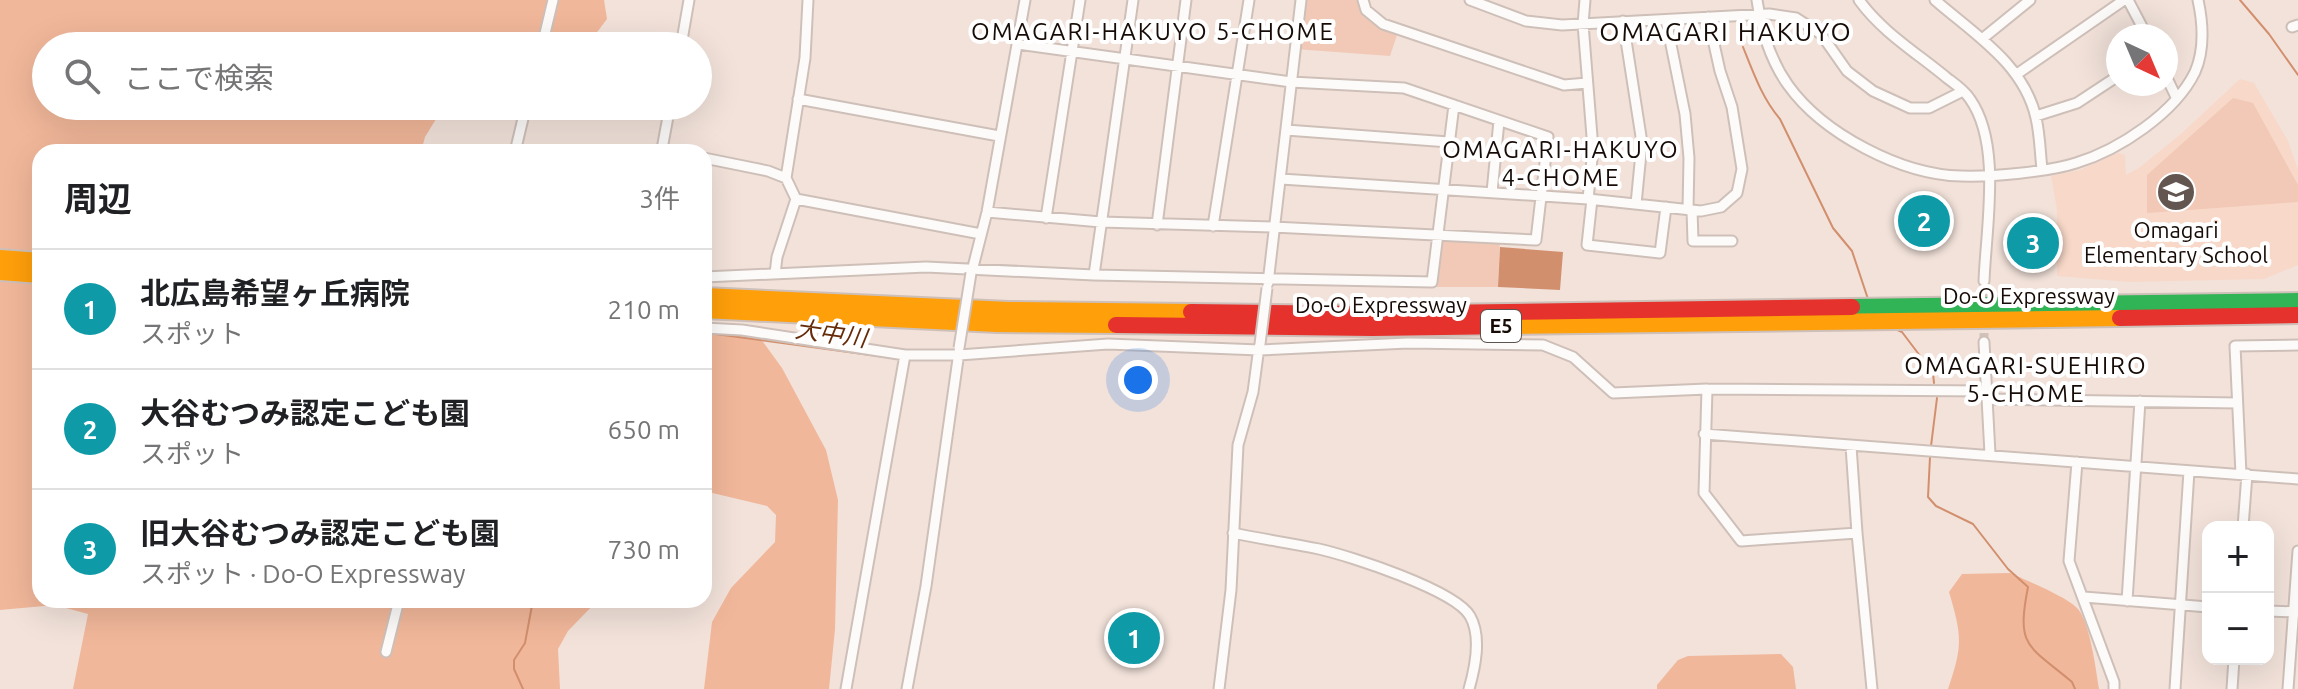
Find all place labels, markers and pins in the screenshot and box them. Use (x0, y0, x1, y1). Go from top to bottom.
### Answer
school or university icon: Omagari Elementary School (2155, 171, 2197, 213)
pin: 2 (1898, 191, 1950, 251)
pin: 3 (2007, 213, 2059, 273)
place label: Omagari Elementary School (2084, 217, 2268, 267)
pin: 1 (1108, 608, 1160, 668)

